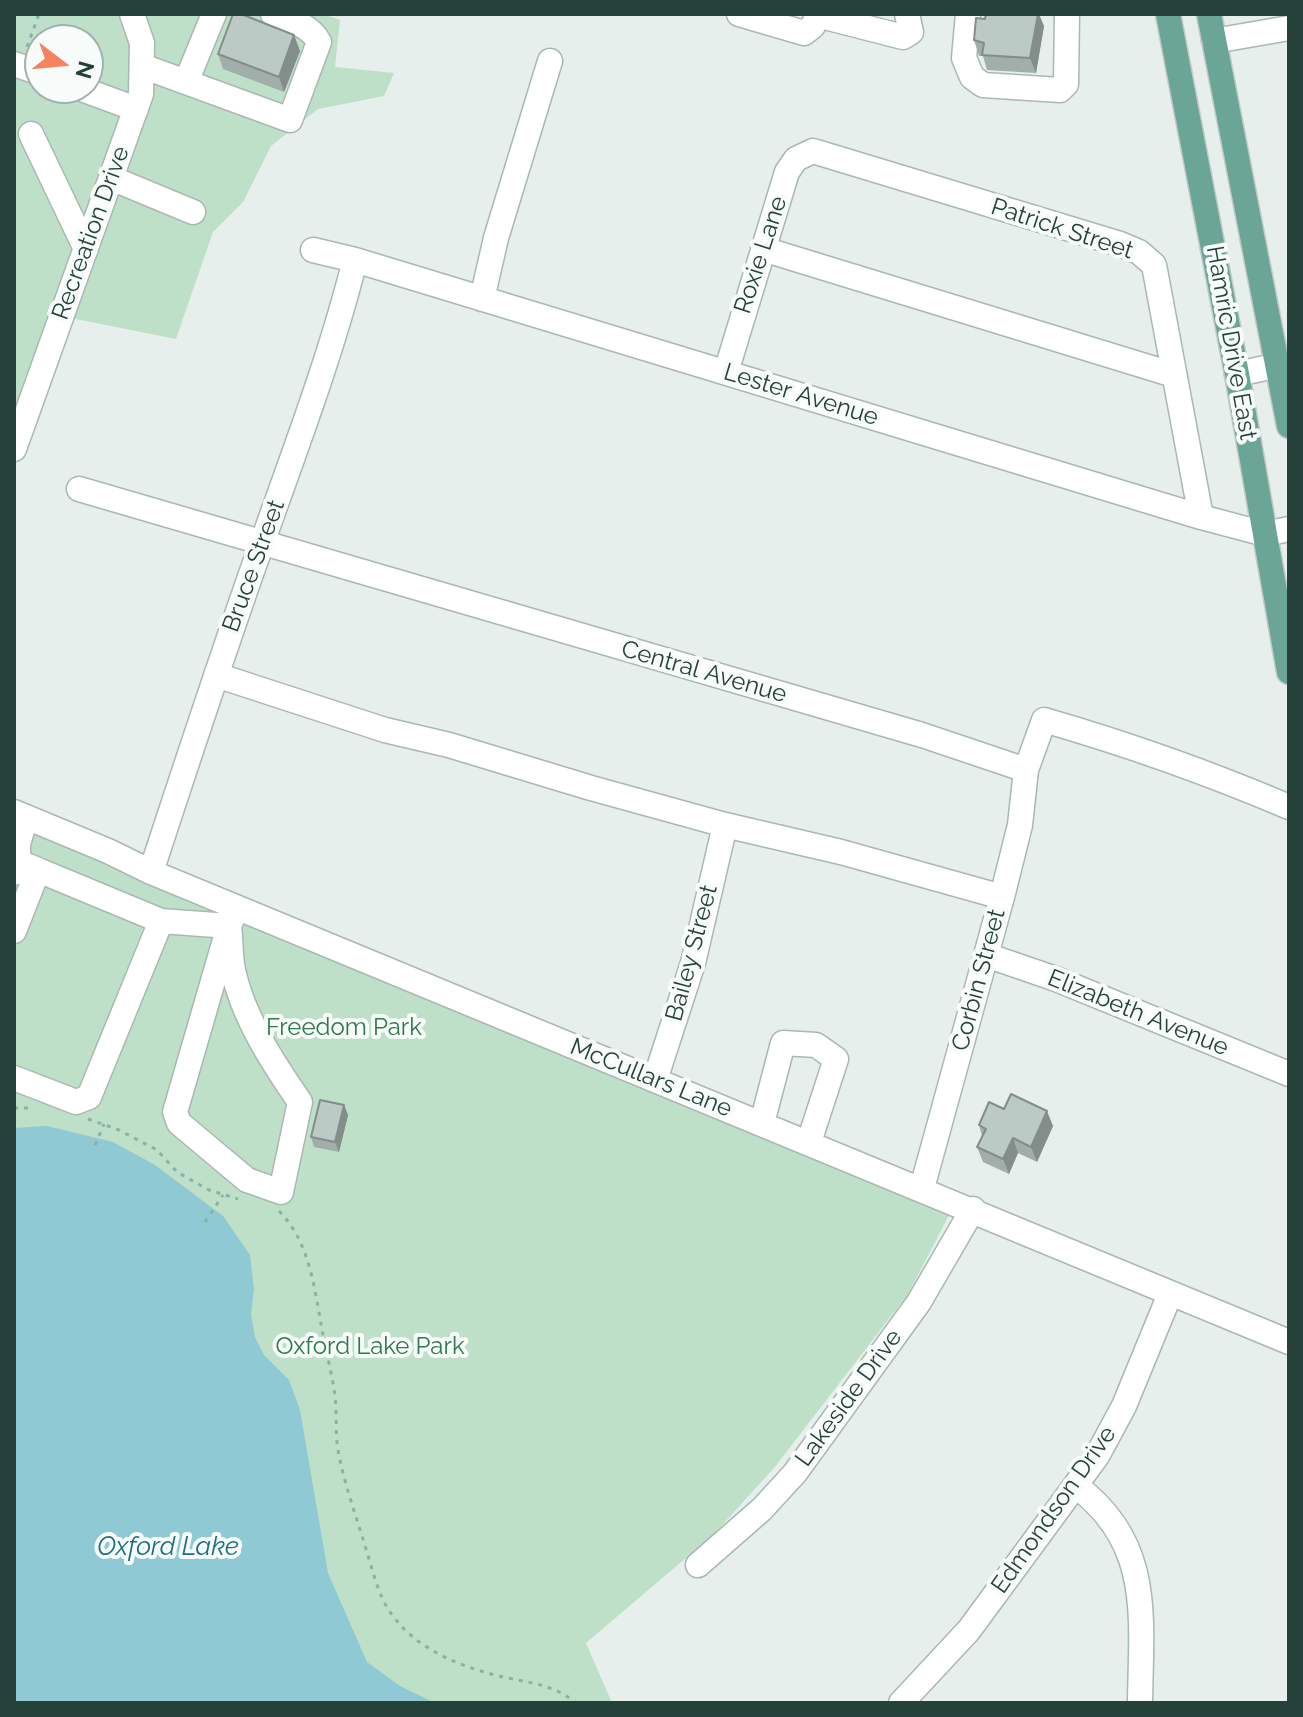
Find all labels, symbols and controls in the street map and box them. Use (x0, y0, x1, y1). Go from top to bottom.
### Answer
north arrow (24, 24, 104, 104)
text: N (70, 58, 100, 82)
street label: Recreation Drive (46, 142, 136, 324)
street label: Patrick Street (987, 192, 1137, 266)
street label: Roxie Lane (729, 193, 793, 317)
street label: Hamric Drive East (1200, 244, 1262, 442)
street label: Lester Avenue (720, 358, 882, 432)
street label: Bruce Street (217, 496, 291, 636)
street label: Central Avenue (618, 635, 790, 709)
street label: Bailey Street (660, 882, 724, 1024)
street label: Corbin Street (946, 906, 1012, 1054)
street label: Elizabeth Avenue (1043, 964, 1233, 1062)
park label: Freedom Park (266, 1014, 422, 1042)
street label: McCullars Lane (566, 1032, 736, 1124)
street label: Lakeside Drive (790, 1324, 908, 1472)
park label: Oxford Lake Park (275, 1333, 465, 1361)
street label: Edmondson Drive (986, 1421, 1122, 1599)
water label: Oxford Lake (97, 1531, 239, 1563)

